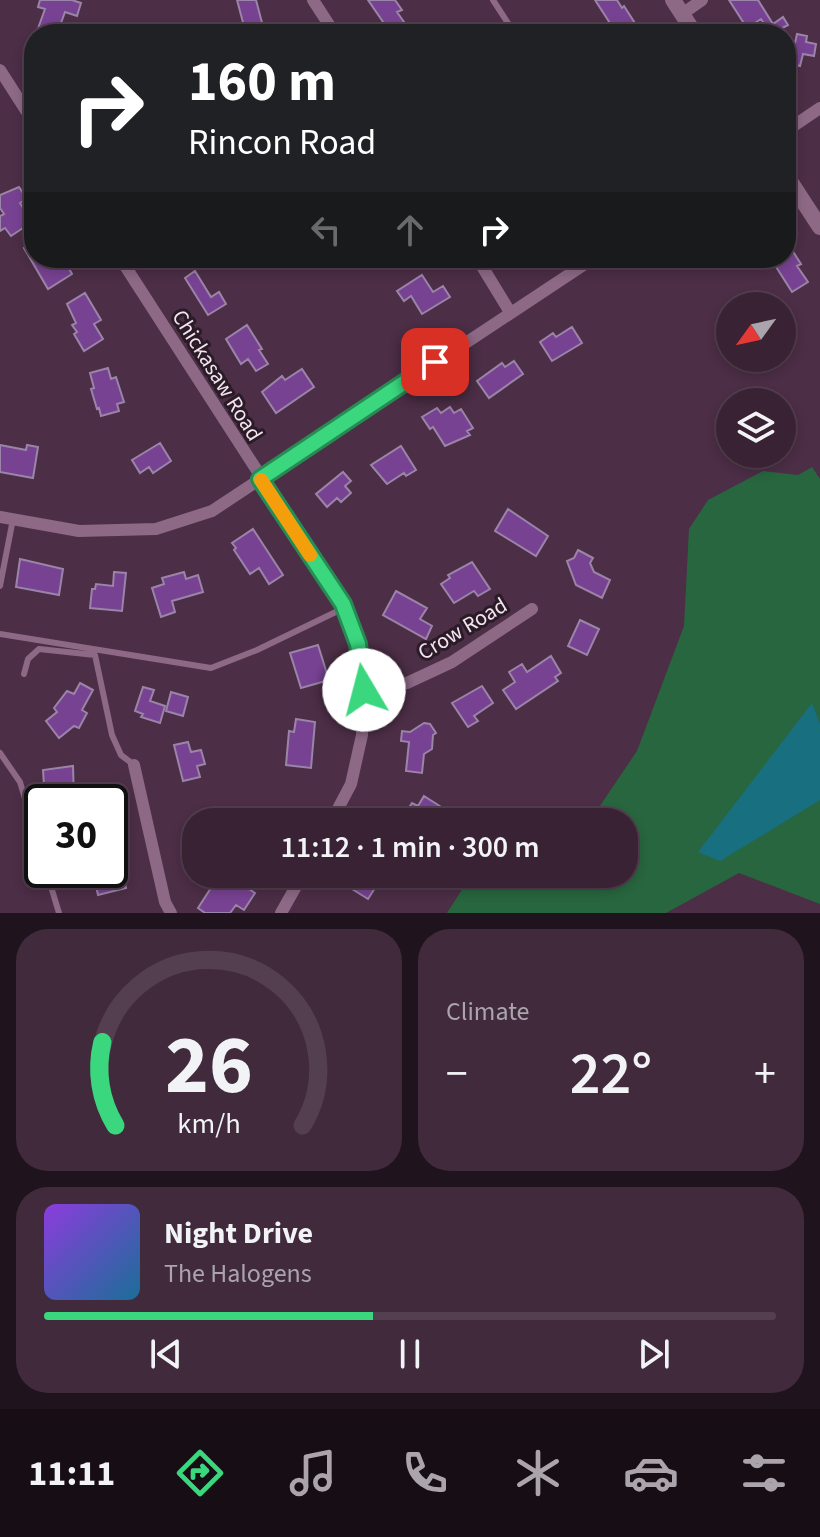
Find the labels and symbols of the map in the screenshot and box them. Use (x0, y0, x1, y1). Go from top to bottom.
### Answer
north arrow (716, 292, 796, 372)
street label: Chickasaw Road (164, 304, 270, 447)
pin (401, 328, 469, 396)
street label: Crow Road (412, 590, 513, 668)
position arrow (322, 648, 406, 732)
speed limit sign: 30 (24, 784, 128, 888)

